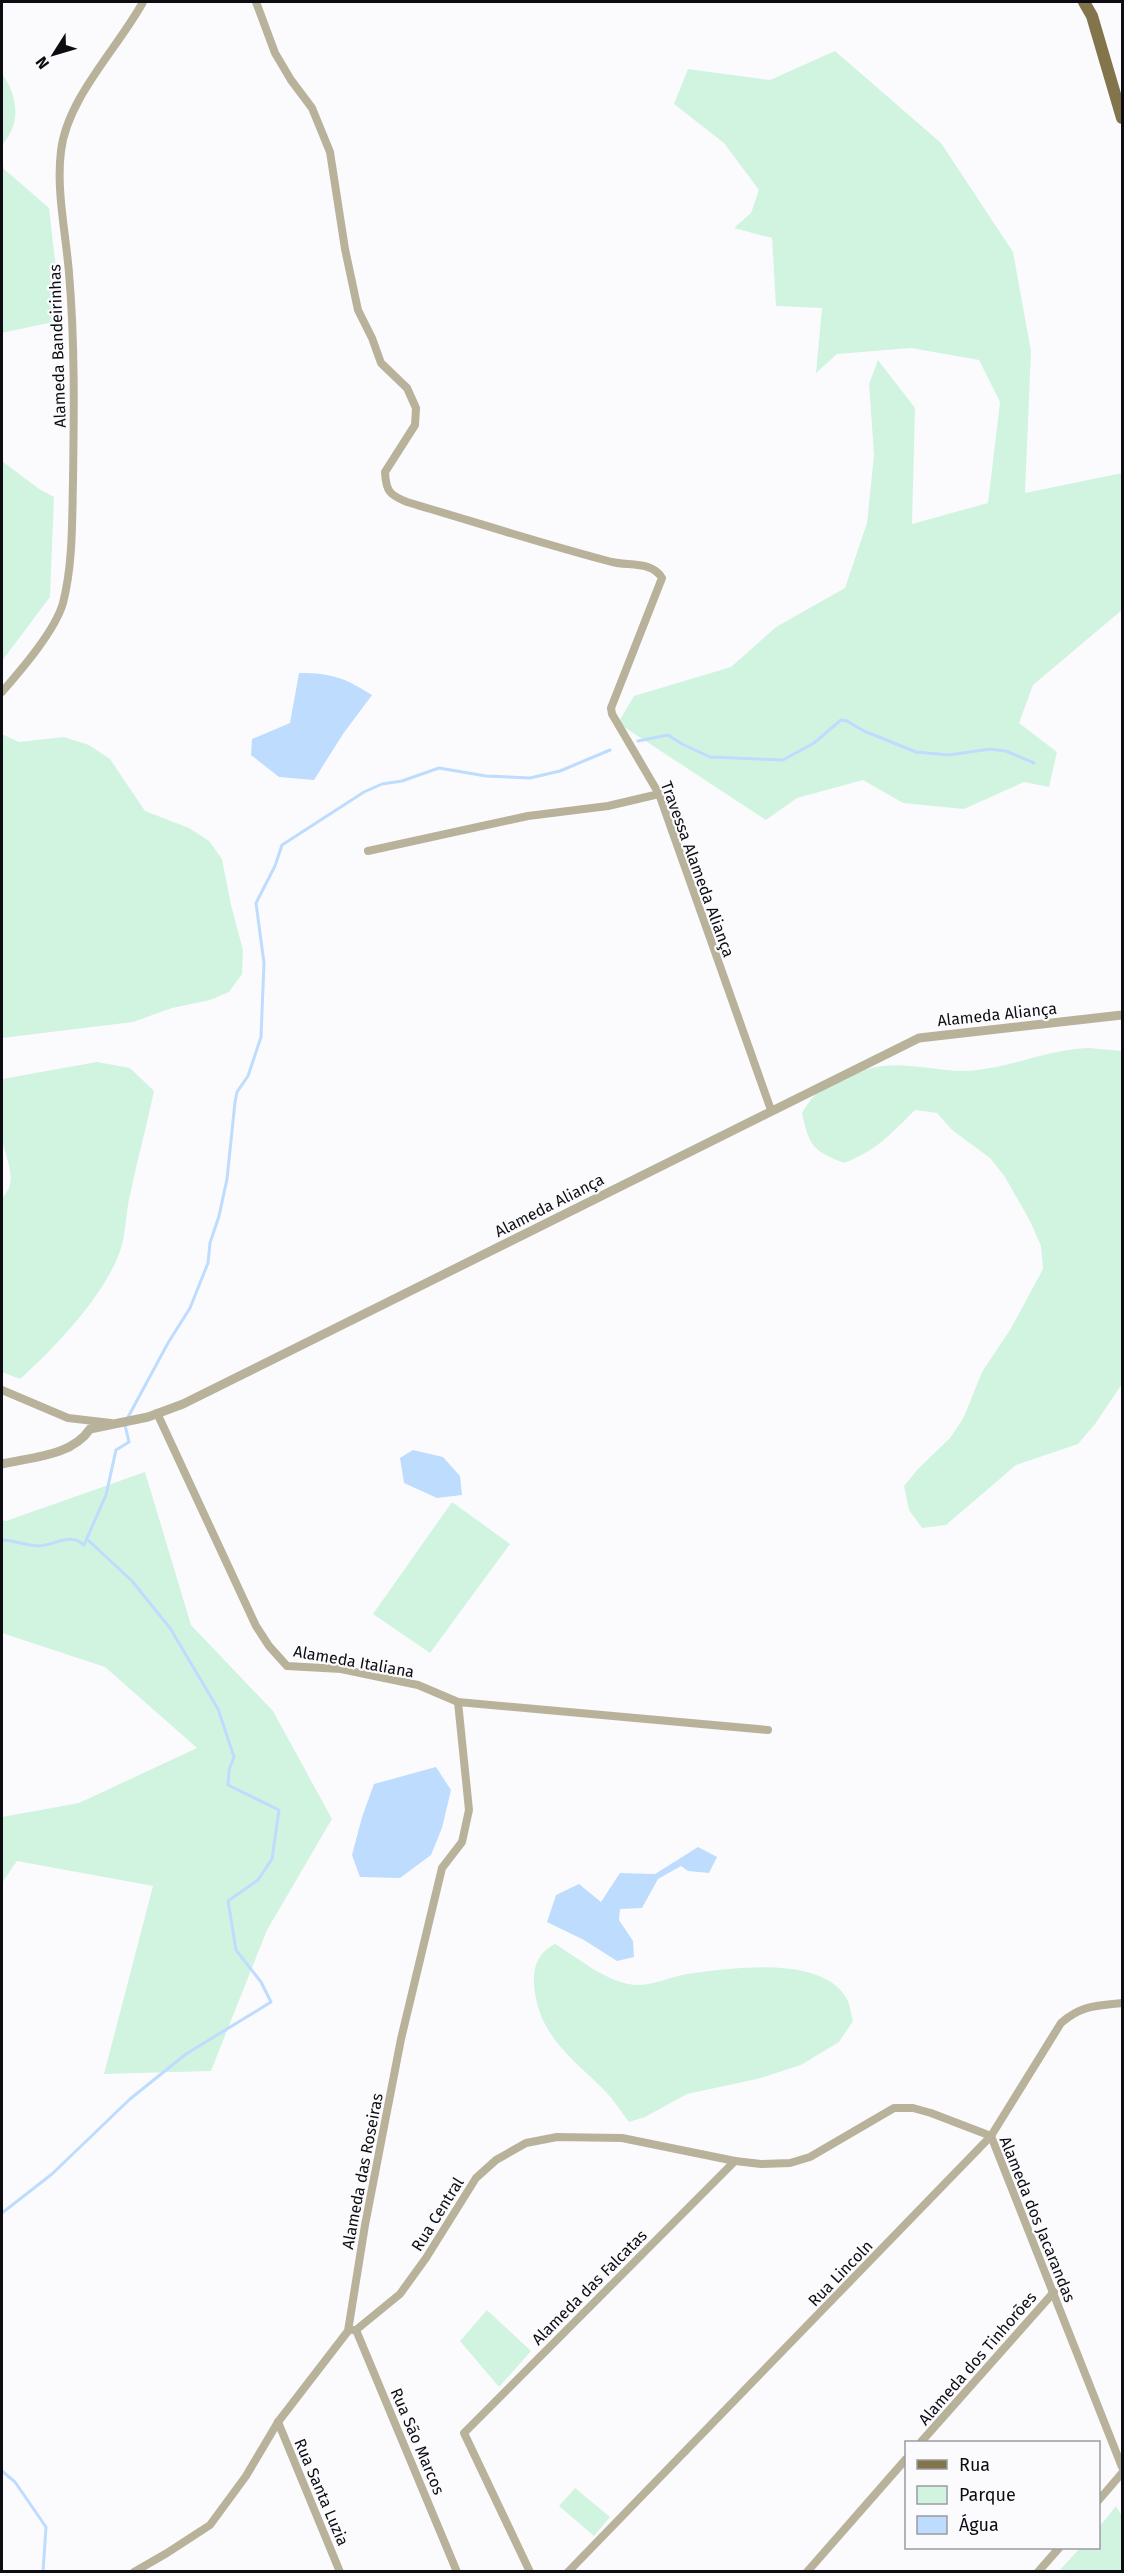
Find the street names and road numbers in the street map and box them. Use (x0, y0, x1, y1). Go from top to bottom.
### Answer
street label: Alameda Bandeirinhas (45, 264, 70, 428)
street label: Travessa Alameda Aliança (656, 779, 738, 960)
street label: Alameda Aliança (936, 999, 1058, 1031)
street label: Alameda Aliança (491, 1170, 607, 1242)
street label: Alameda Italiana (292, 1642, 416, 1681)
street label: Alameda das Roseiras (338, 2092, 387, 2251)
street label: Alameda dos Jacarandas (996, 2134, 1080, 2305)
street label: Rua Central (407, 2174, 468, 2255)
street label: Alameda das Falcatas (528, 2226, 651, 2349)
street label: Rua Lincoln (804, 2236, 877, 2310)
street label: Alameda dos Tinhorões (914, 2288, 1040, 2429)
street label: Rua São Marcos (387, 2385, 449, 2497)
street label: Rua Santa Luzia (290, 2436, 353, 2549)

